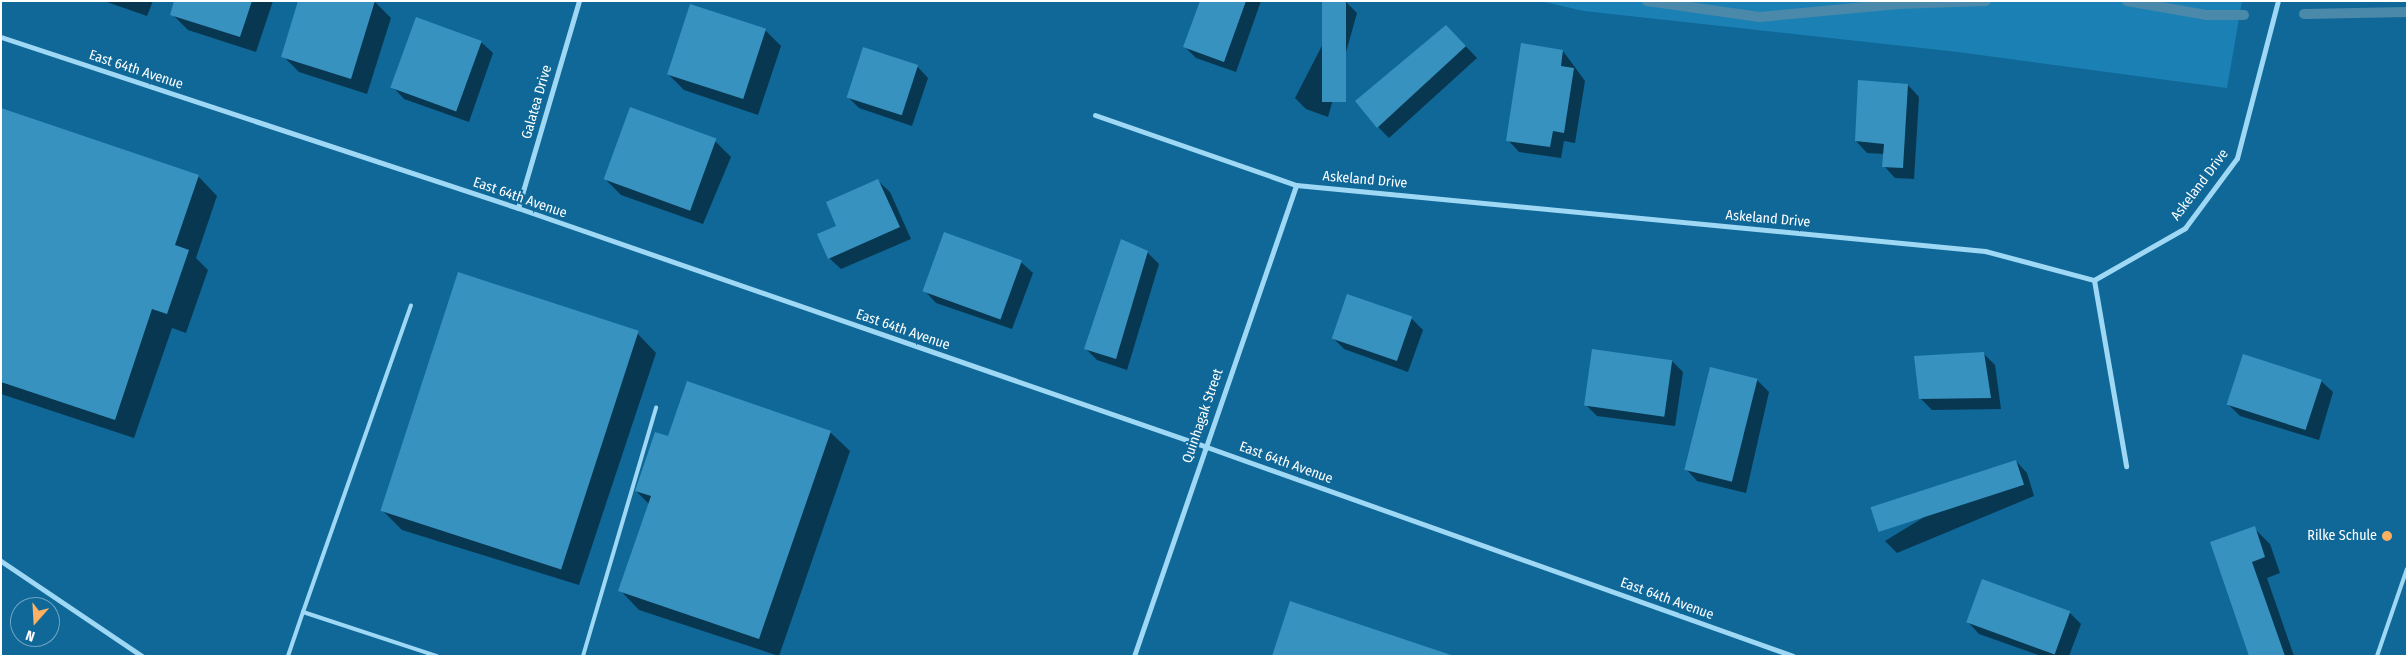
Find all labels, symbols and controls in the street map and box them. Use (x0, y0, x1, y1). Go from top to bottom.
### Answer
street label: East 64th Avenue (87, 47, 185, 93)
street label: Galatea Drive (518, 63, 556, 141)
street label: Askeland Drive (2168, 146, 2232, 224)
street label: Askeland Drive (1322, 168, 1408, 192)
street label: East 64th Avenue (471, 174, 569, 222)
street label: Askeland Drive (1725, 207, 1811, 231)
street label: East 64th Avenue (854, 306, 952, 354)
street label: Quinhagak Street (1179, 367, 1227, 465)
street label: East 64th Avenue (1237, 438, 1335, 488)
place label: Rilke Schule (2307, 528, 2377, 544)
marker: Rilke Schule (2381, 530, 2393, 542)
street label: East 64th Avenue (1618, 574, 1716, 624)
north arrow (10, 597, 60, 647)
text: N (24, 626, 37, 645)

